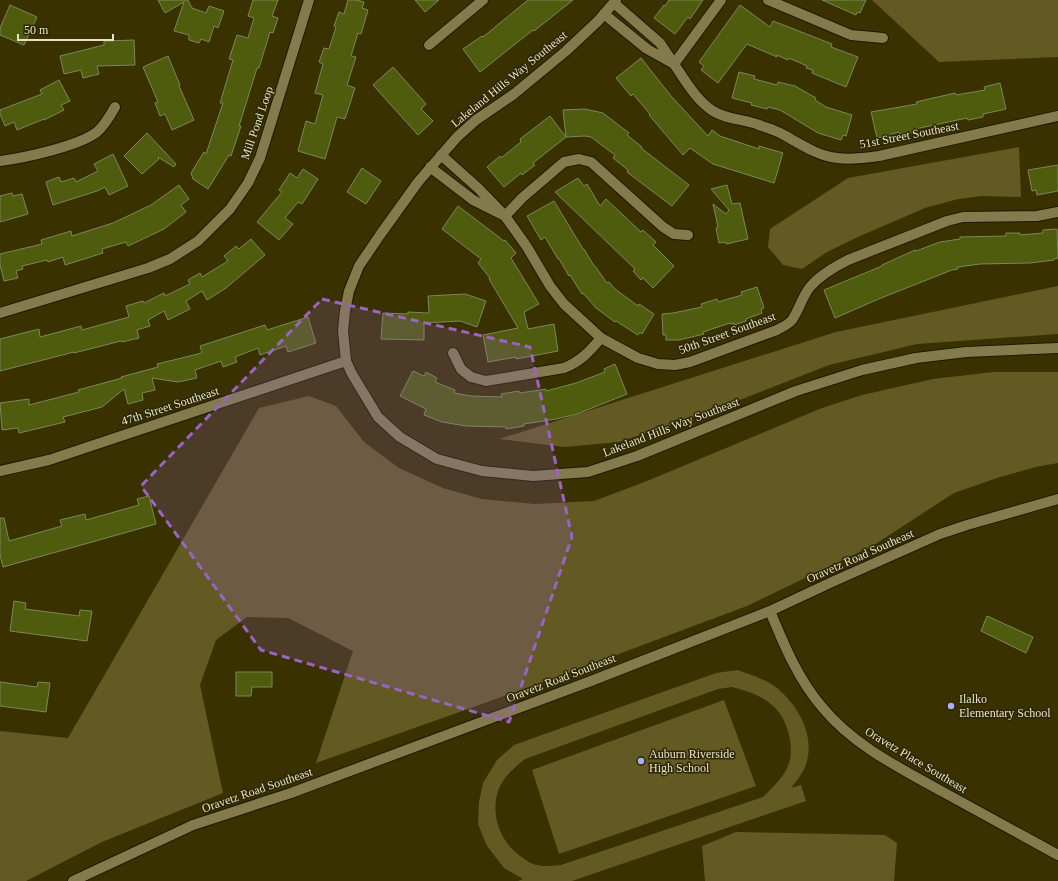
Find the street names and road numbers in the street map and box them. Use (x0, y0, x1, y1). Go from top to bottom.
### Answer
street label: Lakeland Hills Way Southeast (448, 27, 570, 130)
street label: Mill Pond Loop (238, 84, 276, 162)
street label: 51st Street Southeast (858, 118, 960, 151)
street label: 50th Street Southeast (677, 309, 778, 357)
street label: 47th Street Southeast (119, 383, 221, 428)
street label: Lakeland Hills Way Southeast (601, 394, 742, 460)
street label: Oravetz Road Southeast (804, 526, 916, 586)
street label: Oravetz Road Southeast (504, 650, 618, 705)
street label: Oravetz Place Southeast (862, 724, 970, 796)
street label: Oravetz Road Southeast (200, 764, 315, 815)

